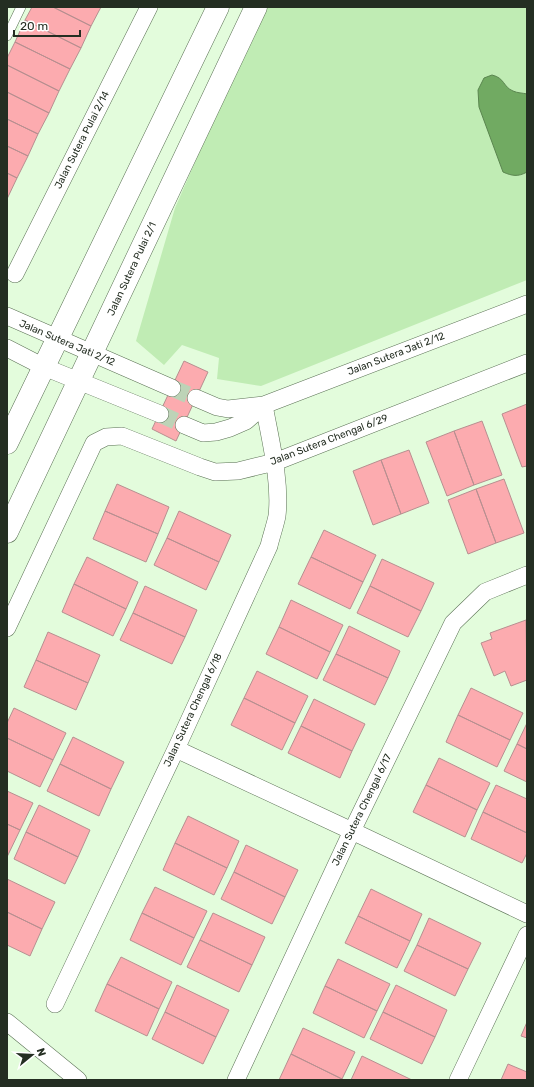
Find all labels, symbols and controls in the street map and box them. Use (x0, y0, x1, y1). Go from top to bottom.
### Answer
scale bar (14, 12, 80, 38)
text: 20 m (20, 19, 48, 33)
street label: Jalan Sutera Pulai 2/14 (52, 89, 112, 191)
street label: Jalan Sutera Pulai 2/1 (105, 220, 159, 318)
street label: Jalan Sutera Jati 2/12 (17, 317, 117, 369)
street label: Jalan Sutera Jati 2/12 (346, 330, 446, 378)
street label: Jalan Sutera Chengal 6/29 (269, 412, 390, 468)
street label: Jalan Sutera Chengal 6/18 (161, 651, 225, 769)
street label: Jalan Sutera Chengal 6/17 (330, 752, 394, 868)
north arrow (12, 1035, 52, 1075)
text: N (34, 1046, 48, 1058)

